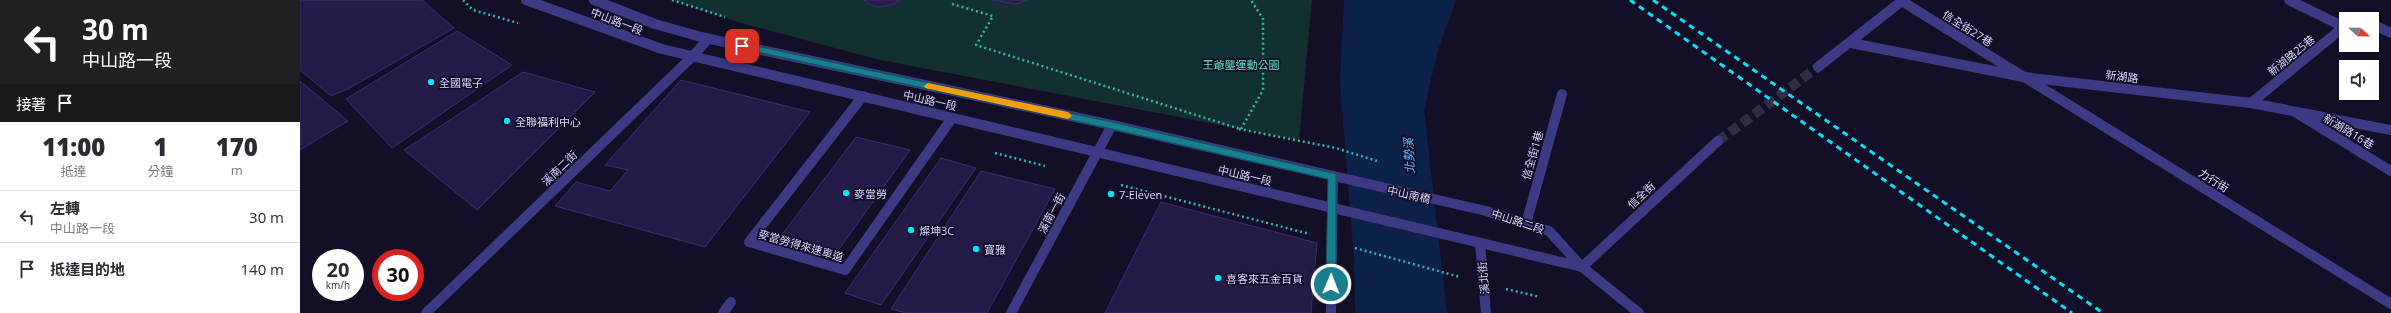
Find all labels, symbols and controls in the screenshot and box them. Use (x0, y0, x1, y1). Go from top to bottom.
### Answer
street label: 中山路一段 (589, 4, 645, 38)
street label: 信全街27巷 (1940, 7, 1996, 49)
text: 30 m (82, 10, 149, 48)
north arrow (2339, 12, 2379, 52)
map controls (2339, 12, 2379, 100)
icon: left (16, 16, 68, 68)
pin (725, 29, 759, 63)
street label: 新湖路25巷 (2264, 31, 2318, 79)
icon: arrive (731, 35, 753, 57)
text: 中山路一段 (82, 48, 172, 72)
park label: 王爺壟運動公園 (1203, 57, 1280, 72)
button: sound (2339, 60, 2379, 100)
street label: 新湖路 (2105, 67, 2139, 85)
place label: 全國電子 (439, 75, 483, 90)
marker: 全國電子 (426, 77, 436, 87)
street label: 中山路一段 (902, 87, 958, 113)
icon: arrive (54, 92, 76, 114)
text: 接著 (16, 94, 46, 114)
street label: 新湖路16巷 (2321, 110, 2377, 152)
place label: 全聯福利中心 (515, 114, 581, 129)
marker: 全聯福利中心 (502, 116, 512, 126)
street label: 信全街1巷 (1518, 129, 1546, 181)
text: 11:00 (42, 130, 105, 163)
text: 1 (153, 130, 168, 163)
text: 170 (216, 130, 258, 163)
water label: 北勢溪 (1399, 136, 1418, 174)
street label: 溪南二街 (538, 147, 580, 189)
text: m (231, 161, 243, 179)
text: 抵達 (61, 162, 87, 180)
text: 分鐘 (147, 162, 173, 180)
street label: 中山路一段 (1217, 162, 1273, 188)
street label: 力行街 (2196, 165, 2232, 195)
street label: 信全街 (1624, 178, 1658, 212)
street label: 中山南橋 (1386, 182, 1432, 206)
place label: 麥當勞 (854, 186, 887, 201)
place label: 7-Eleven (1119, 187, 1162, 202)
marker: 麥當勞 (841, 188, 851, 198)
marker: 7-Eleven (1106, 189, 1116, 199)
street label: 溪南一街 (1034, 190, 1068, 236)
text: 左轉 (50, 198, 80, 218)
street label: 中山路二段 (1490, 205, 1546, 237)
icon: left (16, 206, 38, 228)
text: 30 m (249, 207, 284, 227)
text: 中山路一段 (50, 219, 115, 237)
place label: 燦坤3C (919, 223, 954, 238)
marker: 燦坤3C (906, 225, 916, 235)
street label: 麥當勞得來速車道 (757, 226, 845, 264)
place label: 寶雅 (984, 242, 1006, 257)
marker: 寶雅 (971, 244, 981, 254)
speed limit sign: 30 (372, 249, 424, 301)
text: 20 (327, 256, 349, 283)
icon: arrive (16, 258, 38, 280)
text: 抵達目的地 (50, 259, 125, 279)
text: 140 m (240, 259, 284, 279)
street label: 溪北街 (1474, 261, 1492, 295)
position arrow (1310, 263, 1352, 305)
place label: 喜客來五金百貨 (1226, 271, 1303, 286)
marker: 喜客來五金百貨 (1213, 273, 1223, 283)
text: km/h (326, 278, 350, 292)

